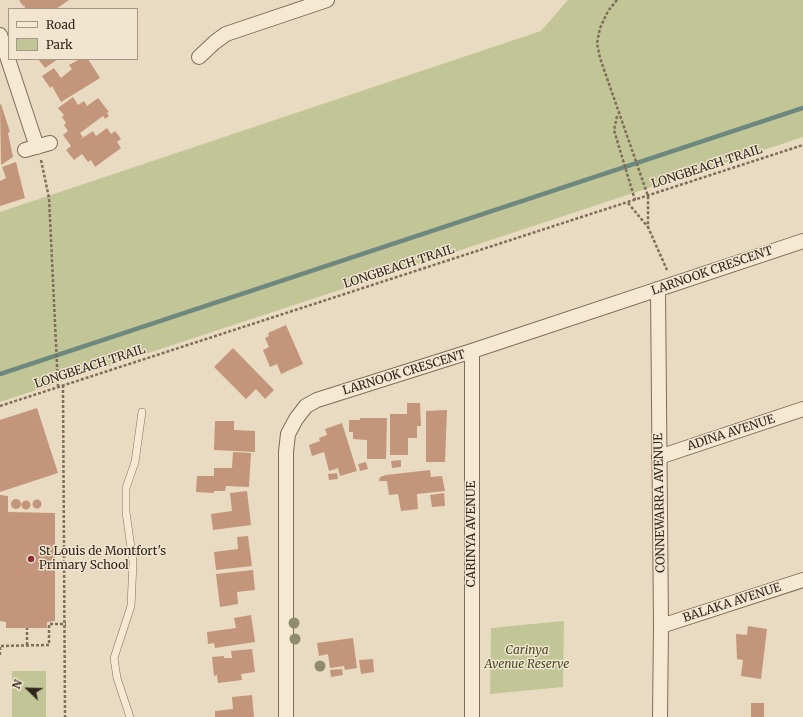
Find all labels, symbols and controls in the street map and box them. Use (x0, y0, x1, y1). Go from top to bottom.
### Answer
legend (8, 8, 138, 60)
text: Road (46, 17, 75, 32)
text: Park (46, 37, 73, 52)
street label: LONGBEACH TRAIL (650, 142, 764, 192)
street label: LONGBEACH TRAIL (342, 242, 456, 292)
street label: LARNOOK CRESCENT (649, 243, 775, 299)
street label: LONGBEACH TRAIL (33, 342, 147, 392)
street label: LARNOOK CRESCENT (341, 347, 467, 399)
street label: ADINA AVENUE (685, 412, 777, 454)
street label: CONNEWARRA AVENUE (652, 433, 668, 573)
street label: CARINYA AVENUE (465, 481, 479, 587)
place label: St Louis de Montfort's Primary School (39, 545, 166, 573)
marker: St Louis de Montfort's Primary School (26, 554, 36, 564)
street label: BALAKA AVENUE (681, 580, 783, 626)
park label: Carinya Avenue Reserve (485, 644, 569, 672)
north arrow (8, 669, 48, 709)
text: N (9, 678, 25, 691)

